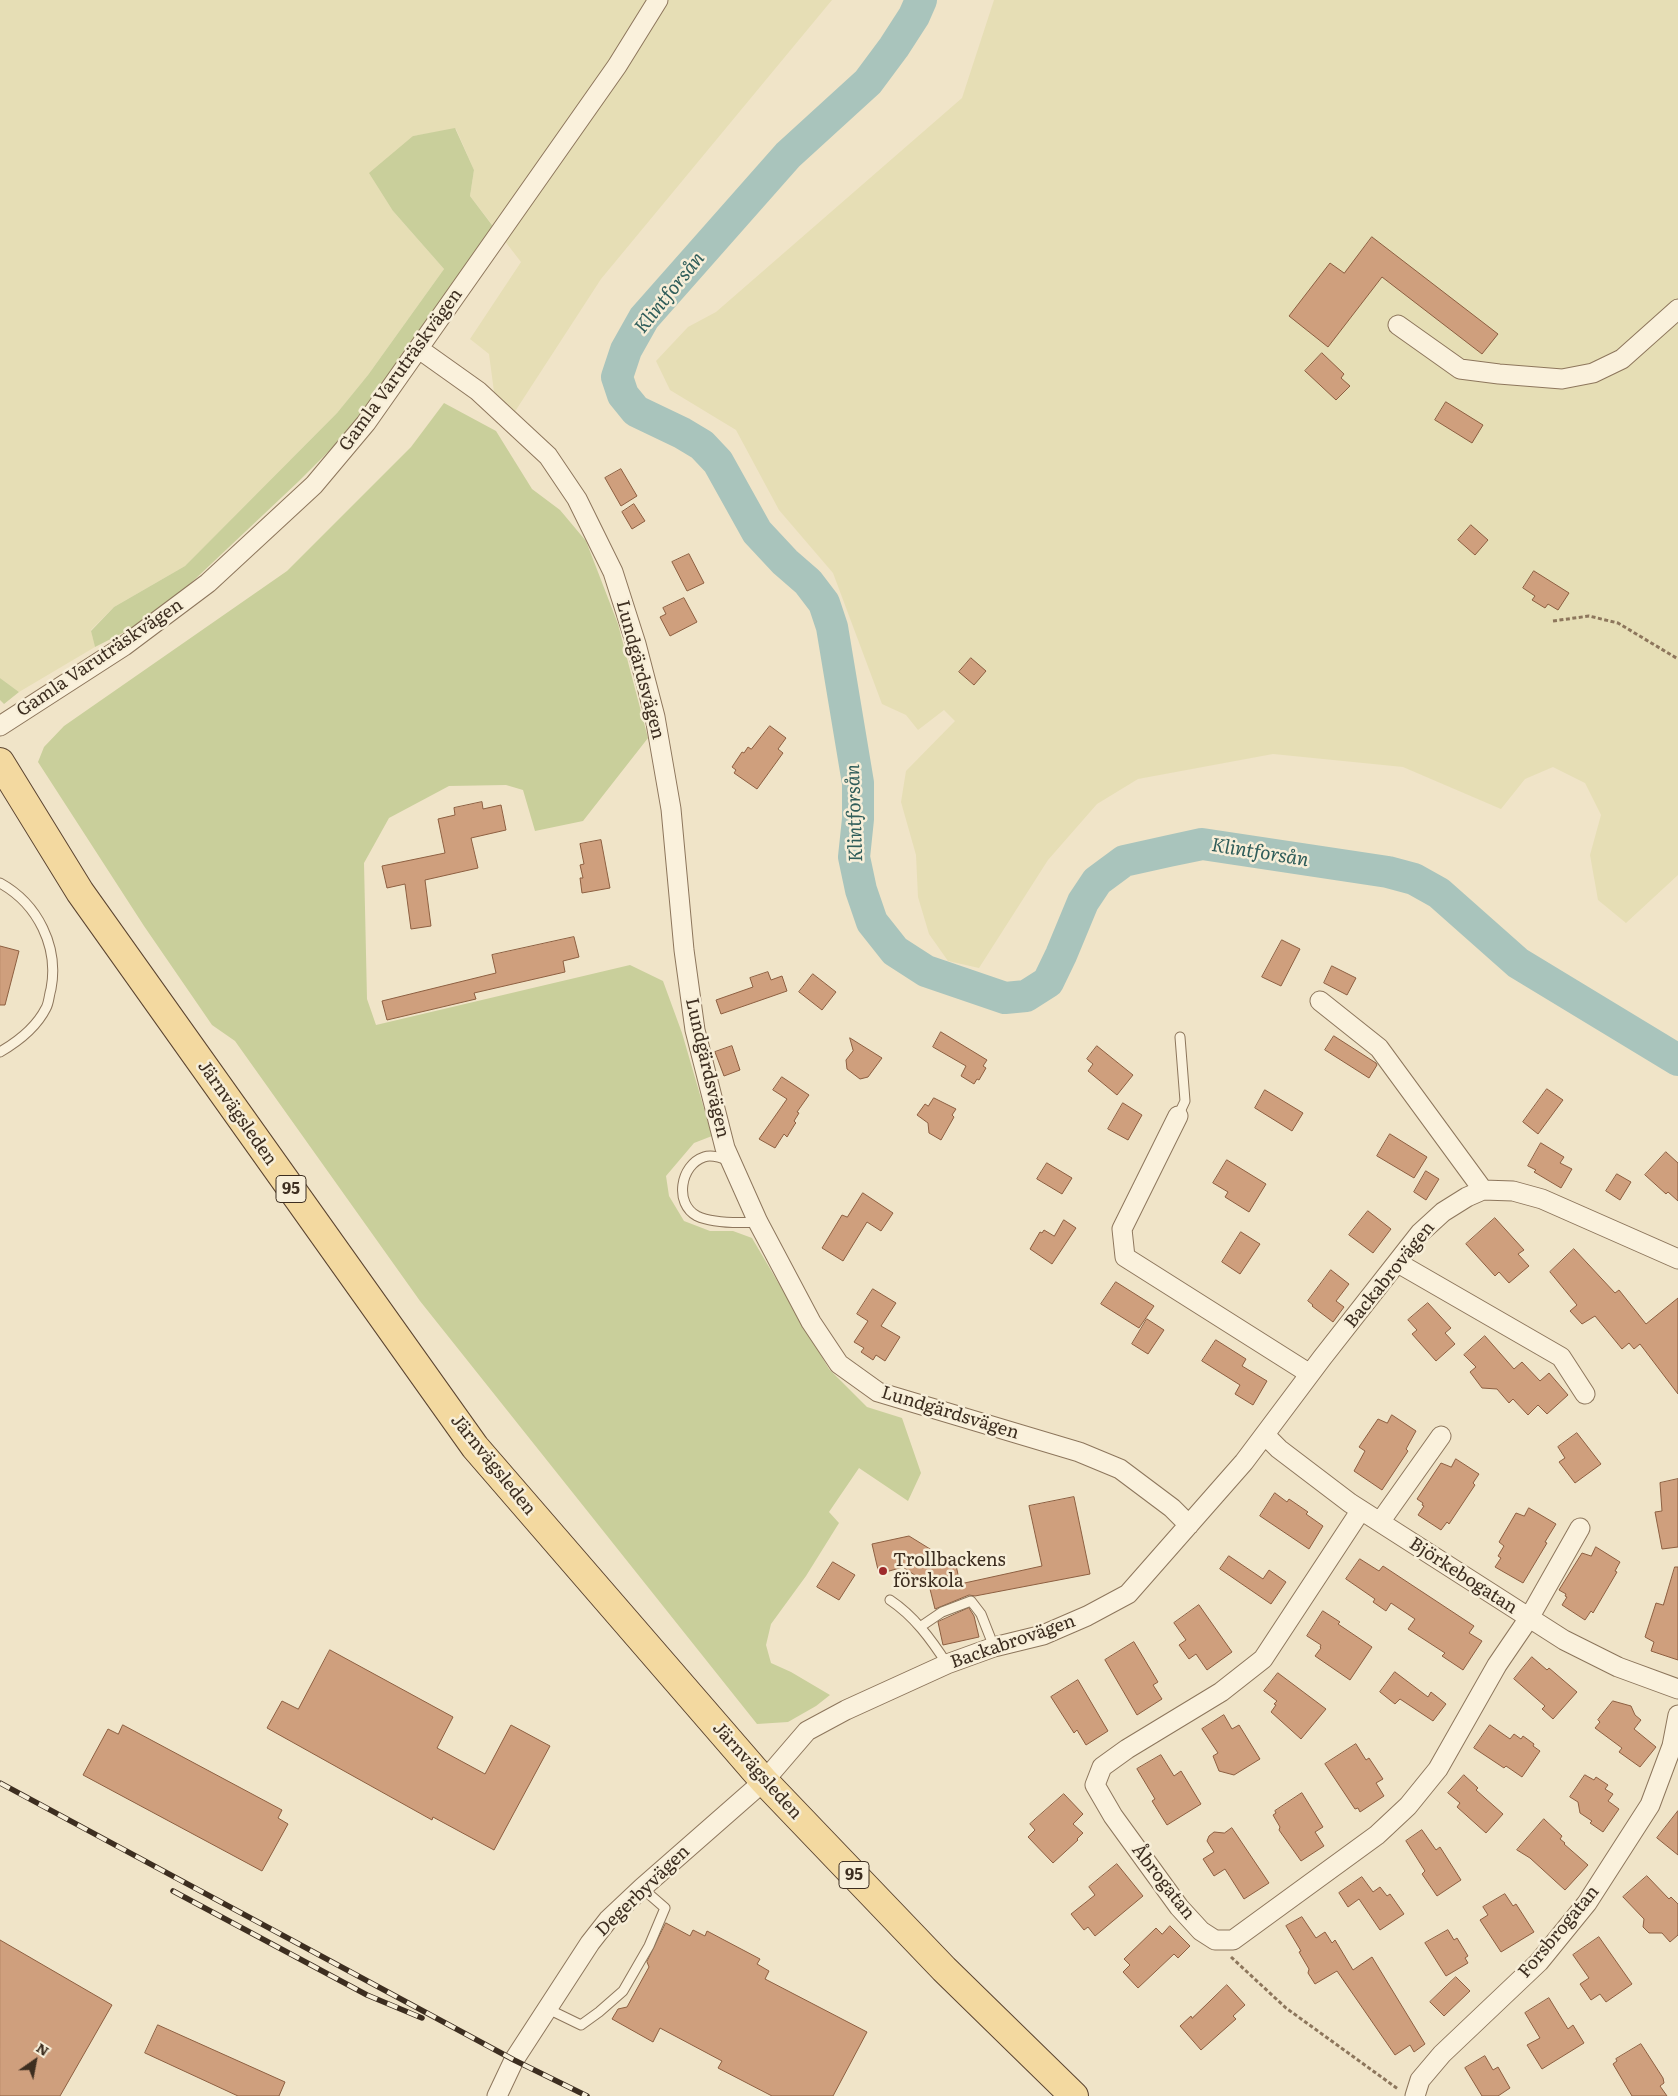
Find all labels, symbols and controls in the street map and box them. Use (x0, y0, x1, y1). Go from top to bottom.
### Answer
water label: Klintforsån (630, 248, 710, 338)
street label: Gamla Varuträskvägen (335, 285, 467, 455)
street label: Gamla Varuträskvägen (13, 594, 187, 722)
street label: Lundgärdsvägen (611, 598, 669, 742)
water label: Klintforsån (842, 764, 868, 862)
water label: Klintforsån (1210, 834, 1310, 872)
street label: Lundgärdsvägen (680, 996, 734, 1140)
street label: Järnvägsleden (193, 1056, 281, 1170)
road number: 95 (276, 1176, 306, 1202)
street label: Backabrovägen (1340, 1217, 1440, 1333)
street label: Lundgärdsvägen (879, 1382, 1021, 1444)
street label: Järnvägsleden (446, 1410, 540, 1520)
street label: Björkebogatan (1405, 1533, 1521, 1619)
place label: Trollbackens förskola (893, 1550, 1006, 1592)
marker: Trollbackens förskola (877, 1565, 889, 1577)
street label: Backabrovägen (948, 1611, 1078, 1673)
street label: Järnvägsleden (708, 1718, 806, 1824)
street label: Åbrogatan (1127, 1840, 1199, 1924)
street label: Degerbyvägen (592, 1841, 694, 1941)
road number: 95 (839, 1862, 869, 1888)
street label: Forsbrogatan (1514, 1881, 1604, 1983)
north arrow (10, 2036, 60, 2086)
text: N (33, 2037, 54, 2060)

